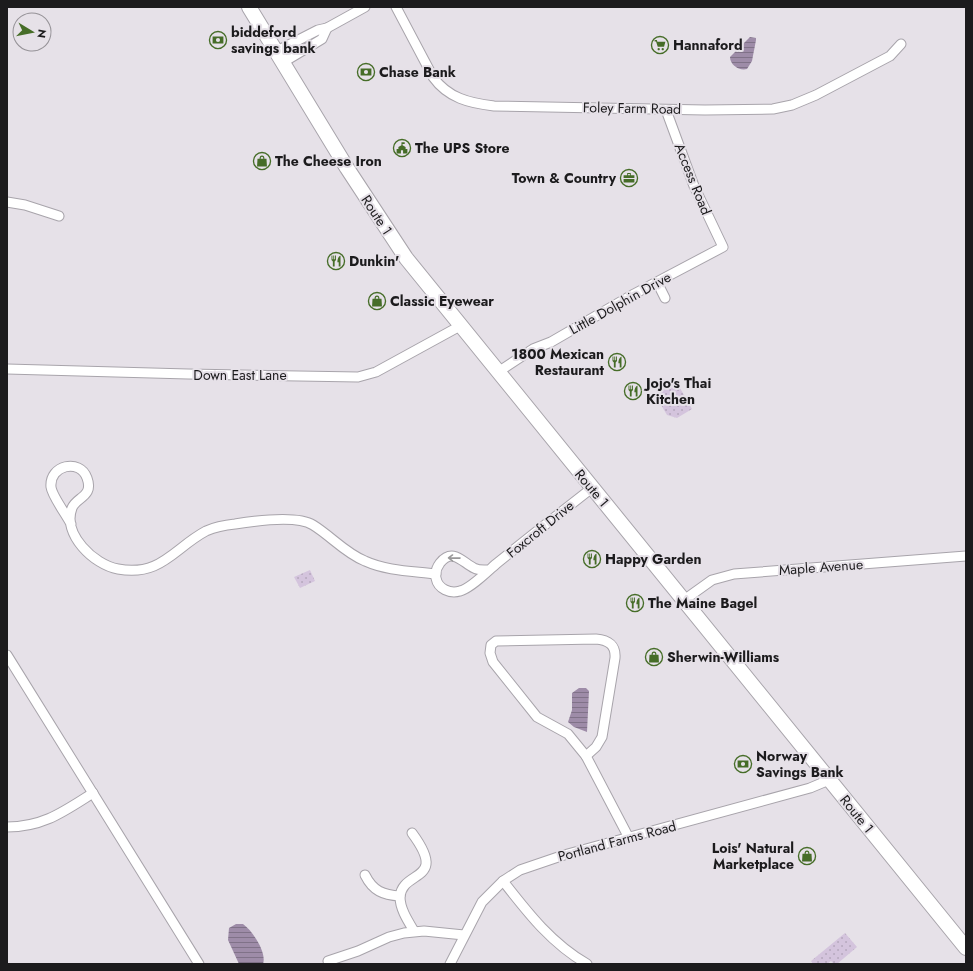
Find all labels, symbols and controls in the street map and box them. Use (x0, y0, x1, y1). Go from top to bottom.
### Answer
north arrow (12, 12, 52, 52)
place label: biddeford savings bank (231, 22, 316, 58)
text: N (33, 28, 50, 39)
bank icon: biddeford savings bank (208, 30, 228, 50)
supermarket icon: Hannaford (650, 35, 670, 55)
place label: Hannaford (673, 35, 743, 55)
bank icon: Chase Bank (356, 62, 376, 82)
place label: Chase Bank (379, 62, 456, 82)
street label: Foley Farm Road (583, 97, 681, 119)
public building icon: The UPS Store (392, 138, 412, 158)
place label: The UPS Store (415, 138, 510, 158)
street label: Access Road (670, 140, 716, 218)
shop icon: The Cheese Iron (252, 151, 272, 171)
place label: The Cheese Iron (275, 151, 382, 171)
place label: Town & Country (512, 168, 617, 188)
office icon: Town & Country (619, 168, 639, 188)
street label: Route 1 (357, 191, 397, 239)
restaurant icon: Dunkin' (326, 251, 346, 271)
place label: Dunkin' (349, 251, 399, 271)
street label: Little Dolphin Drive (566, 267, 674, 339)
shop icon: Classic Eyewear (367, 291, 387, 311)
place label: Classic Eyewear (390, 291, 494, 311)
place label: 1800 Mexican Restaurant (511, 344, 605, 380)
restaurant icon: 1800 Mexican Restaurant (607, 352, 627, 372)
street label: Down East Lane (193, 365, 287, 385)
place label: Jojo's Thai Kitchen (643, 373, 711, 409)
restaurant icon: Jojo's Thai Kitchen (623, 381, 643, 401)
street label: Route 1 (570, 465, 614, 511)
street label: Foxcroft Drive (502, 496, 578, 562)
restaurant icon: Happy Garden (582, 549, 602, 569)
place label: Happy Garden (605, 549, 702, 569)
one-way arrow (448, 554, 461, 562)
street label: Maple Avenue (778, 554, 864, 580)
restaurant icon: The Maine Bagel (625, 593, 645, 613)
place label: The Maine Bagel (648, 593, 757, 613)
shop icon: Sherwin-Williams (644, 647, 664, 667)
place label: Sherwin-Williams (667, 647, 780, 667)
place label: Norway Savings Bank (756, 746, 844, 782)
bank icon: Norway Savings Bank (733, 754, 753, 774)
street label: Route 1 (835, 791, 879, 837)
street label: Portland Farms Road (556, 816, 678, 866)
place label: Lois' Natural Marketplace (712, 838, 794, 874)
shop icon: Lois' Natural Marketplace (797, 846, 817, 866)

